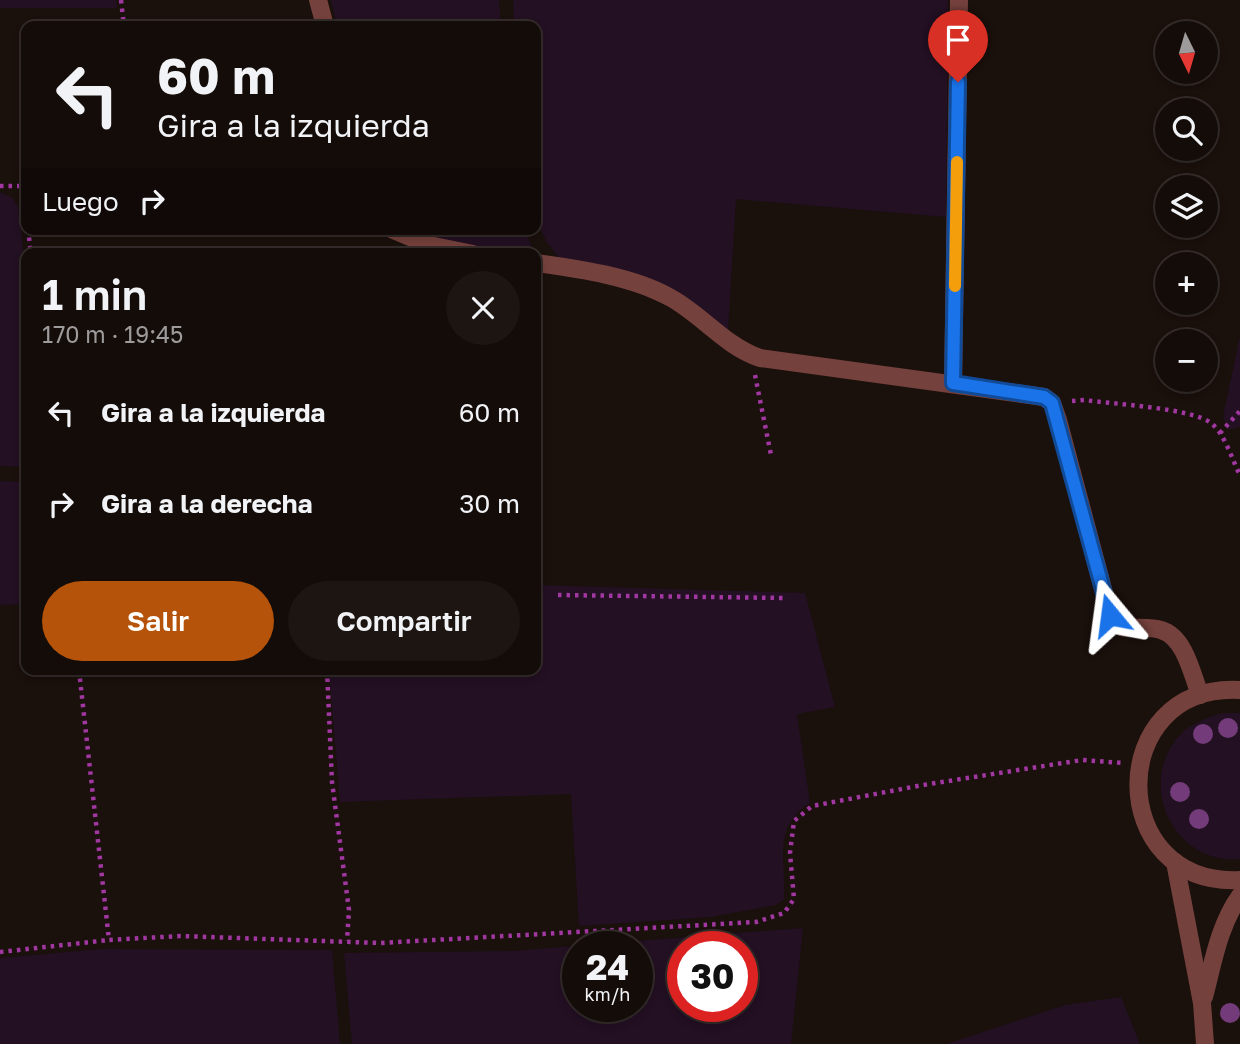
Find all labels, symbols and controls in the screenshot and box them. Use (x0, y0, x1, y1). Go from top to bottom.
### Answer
pin (928, 10, 988, 82)
icon: arrive (939, 21, 977, 59)
north arrow (1155, 21, 1218, 84)
map controls (1155, 21, 1218, 392)
text: 60 m (157, 46, 275, 105)
icon: left (42, 49, 133, 140)
button: search (1155, 98, 1218, 161)
text: Gira a la izquierda (157, 106, 430, 144)
button: layers (1155, 175, 1218, 238)
icon: right (133, 182, 171, 220)
text: Luego (42, 186, 119, 217)
button: + (1155, 252, 1218, 315)
text: 1 min (42, 269, 147, 319)
button: close (446, 271, 520, 345)
text: 170 m · 19:45 (42, 320, 183, 348)
button: − (1155, 329, 1218, 392)
icon: left (42, 394, 80, 432)
text: Gira a la izquierda (101, 397, 325, 428)
text: 60 m (459, 397, 520, 428)
icon: right (42, 485, 80, 523)
text: Gira a la derecha (101, 488, 313, 519)
text: 30 m (459, 488, 520, 519)
position arrow (1073, 578, 1147, 652)
button: Salir (42, 581, 274, 661)
button: Compartir (288, 581, 520, 661)
speed limit sign: 30 (667, 931, 758, 1022)
text: 24 (586, 946, 629, 988)
text: km/h (585, 983, 630, 1005)

